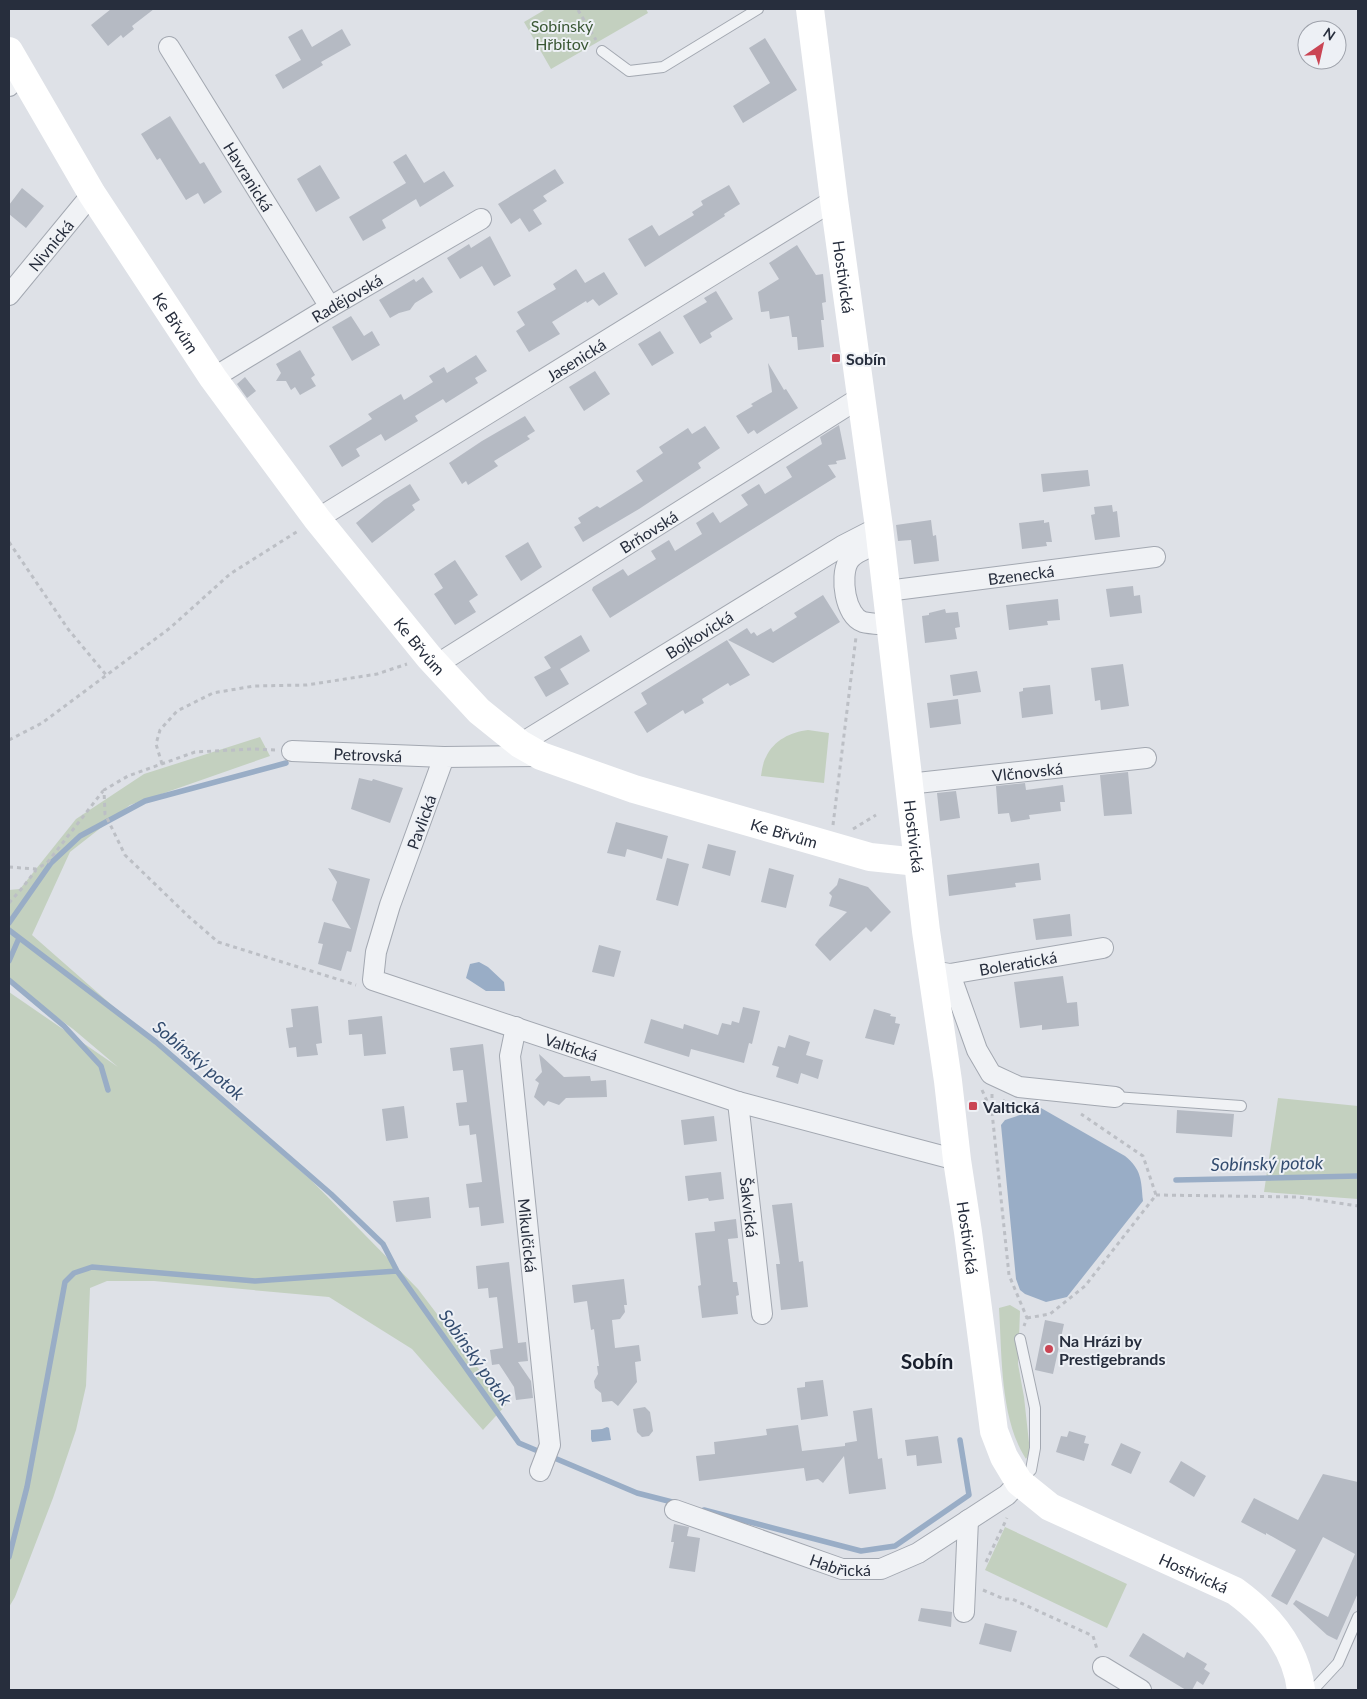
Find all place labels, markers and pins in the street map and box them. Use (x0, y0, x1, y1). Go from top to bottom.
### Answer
place label: Sobín (846, 349, 886, 368)
marker: Sobín (830, 352, 842, 364)
place label: Valtická (982, 1097, 1040, 1116)
marker: Valtická (967, 1100, 979, 1112)
place label: Na Hrázi by Prestigebrands (1059, 1331, 1165, 1368)
marker: Na Hrázi by Prestigebrands (1043, 1343, 1055, 1355)

